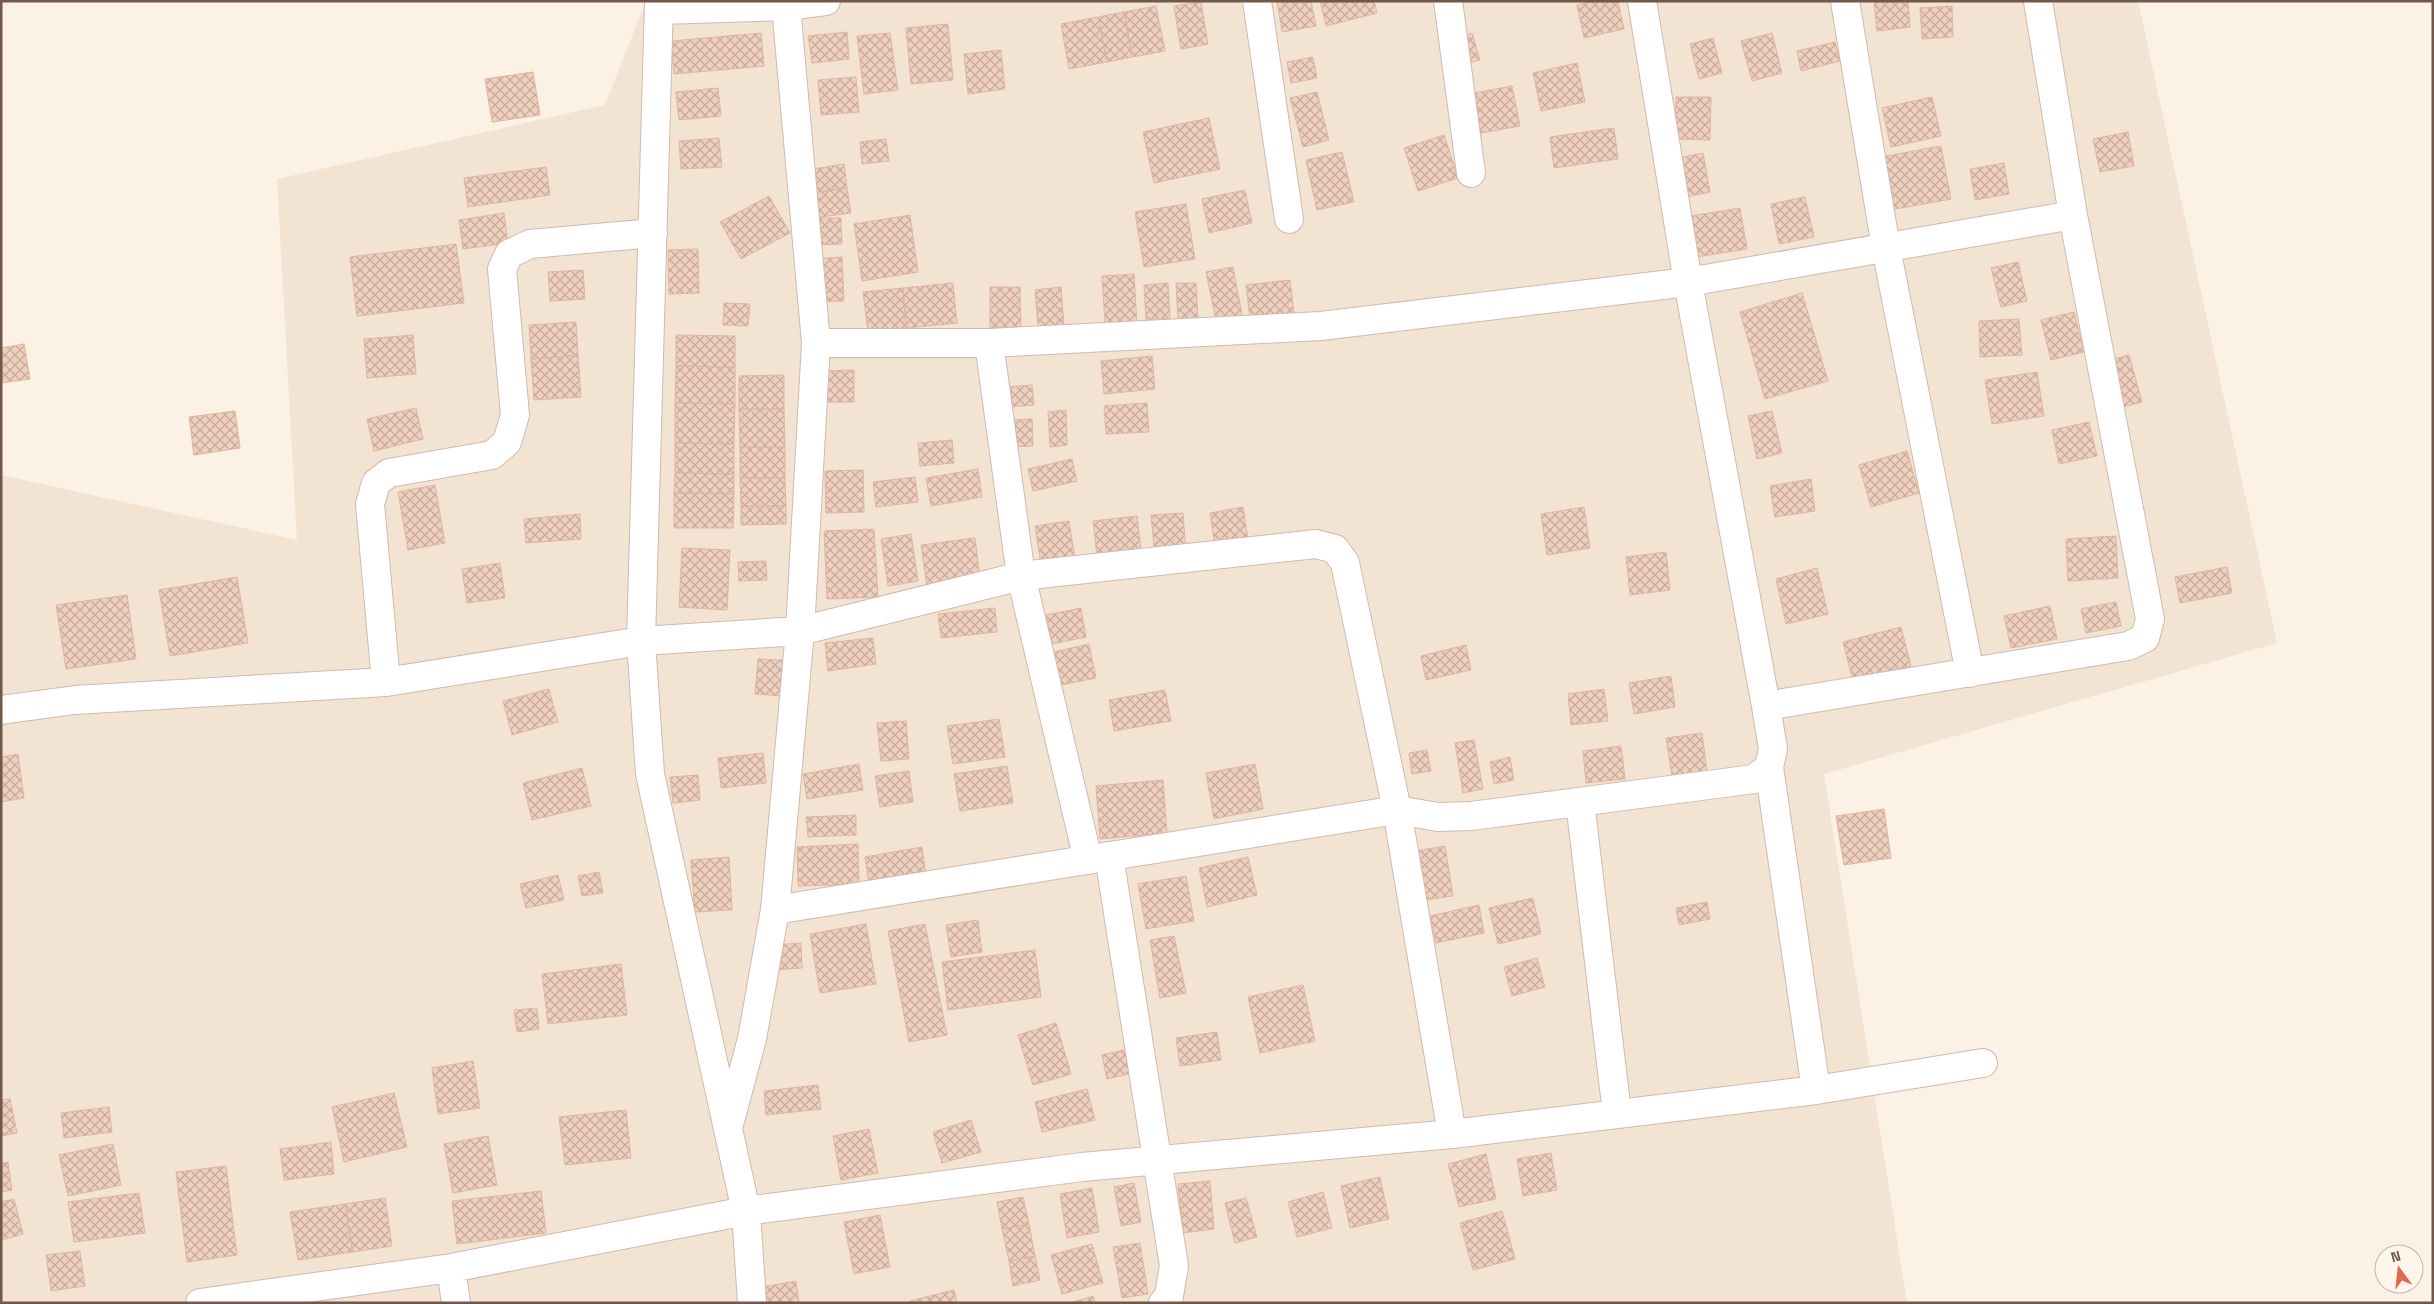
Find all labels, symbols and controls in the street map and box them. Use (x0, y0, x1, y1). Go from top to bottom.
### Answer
north arrow (2374, 1244, 2424, 1294)
text: N (2389, 1247, 2403, 1266)

